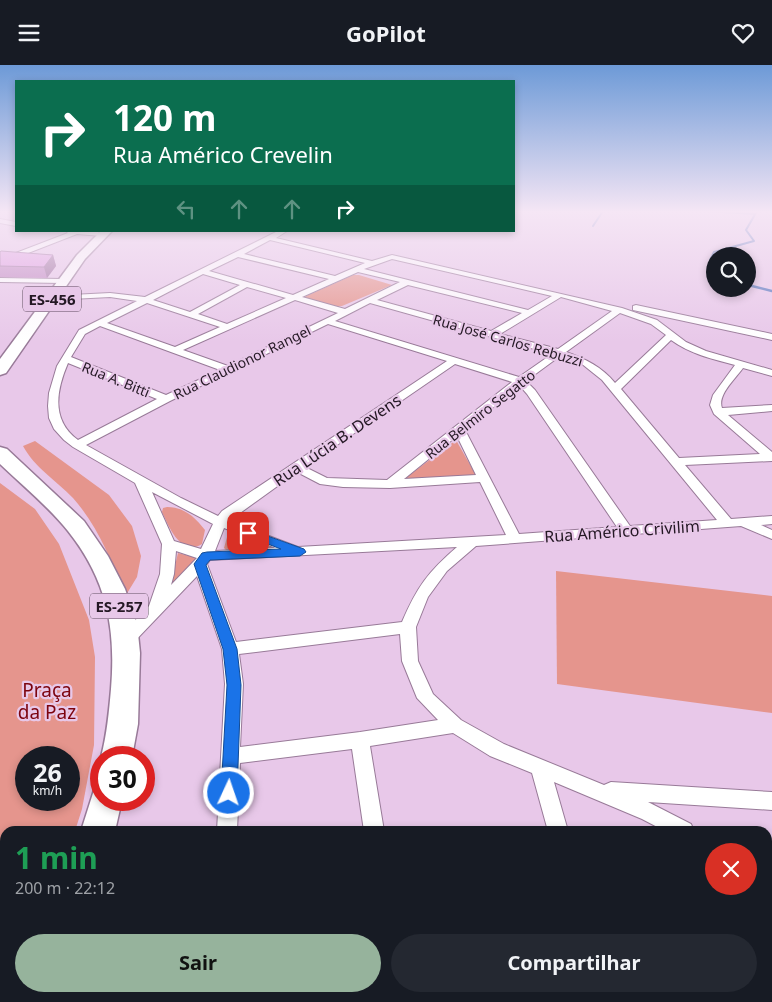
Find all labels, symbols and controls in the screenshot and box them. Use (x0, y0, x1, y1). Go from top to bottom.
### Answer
text: GoPilot (346, 18, 426, 48)
icon: menu (15, 19, 43, 47)
icon: heart (729, 19, 757, 47)
text: 120 m (113, 94, 216, 141)
icon: right (30, 100, 95, 165)
text: Rua Américo Crevelin (113, 139, 333, 169)
icon: left (172, 195, 200, 223)
icon: ahead (225, 195, 253, 223)
icon: ahead (278, 195, 306, 223)
icon: right (331, 195, 359, 223)
map controls (706, 247, 756, 297)
button: search (706, 247, 756, 297)
road number: ES-456 (23, 287, 81, 311)
street label: Rua José Carlos Rebuzzi (431, 310, 585, 370)
street label: Rua Claudionor Rangel (170, 320, 314, 404)
street label: Rua A. Bitti (79, 357, 153, 401)
street label: Rua Belmiro Segatto (421, 365, 539, 463)
street label: Rua Lúcia B. Devens (269, 389, 405, 491)
pin (227, 512, 269, 554)
street label: Rua Américo Crivilim (544, 515, 700, 547)
icon: arrive (234, 519, 262, 547)
road number: ES-257 (90, 593, 148, 619)
park label: Praça da Paz (18, 677, 76, 725)
speed limit sign: 30 (90, 746, 155, 811)
text: 26 (33, 755, 62, 789)
position arrow (202, 766, 254, 818)
text: km/h (33, 782, 62, 799)
text: 1 min (15, 837, 98, 878)
button: close (705, 843, 757, 895)
text: 200 m · 22:12 (15, 877, 115, 899)
button: Sair (15, 934, 381, 992)
button: Compartilhar (391, 934, 757, 992)

